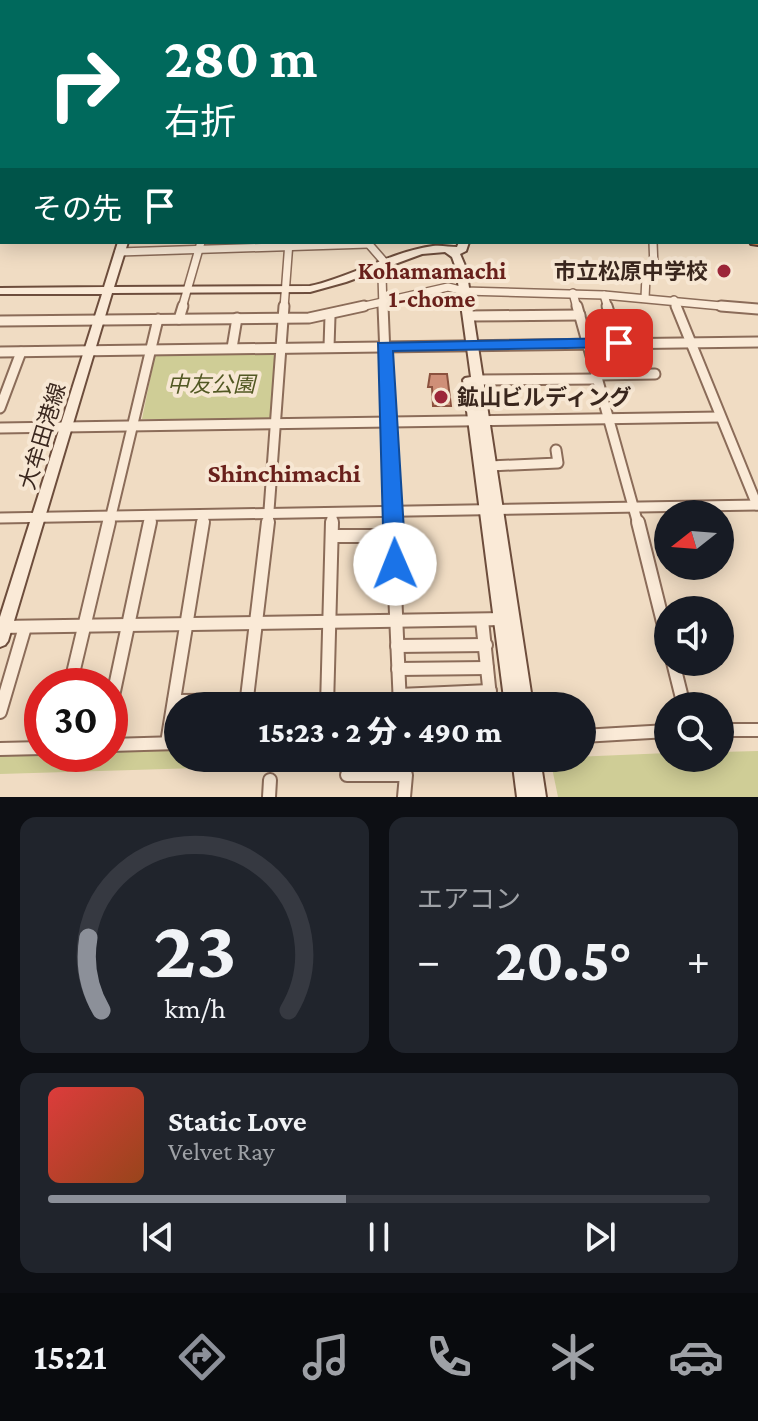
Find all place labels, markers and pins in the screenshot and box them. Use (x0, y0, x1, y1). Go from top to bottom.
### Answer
place label: 市立松原中学校 (554, 259, 708, 284)
marker: 市立松原中学校 (715, 262, 733, 280)
pin (585, 309, 653, 377)
place label: 鉱山ビルディング (457, 385, 631, 410)
marker: 鉱山ビルディング (432, 388, 450, 406)

